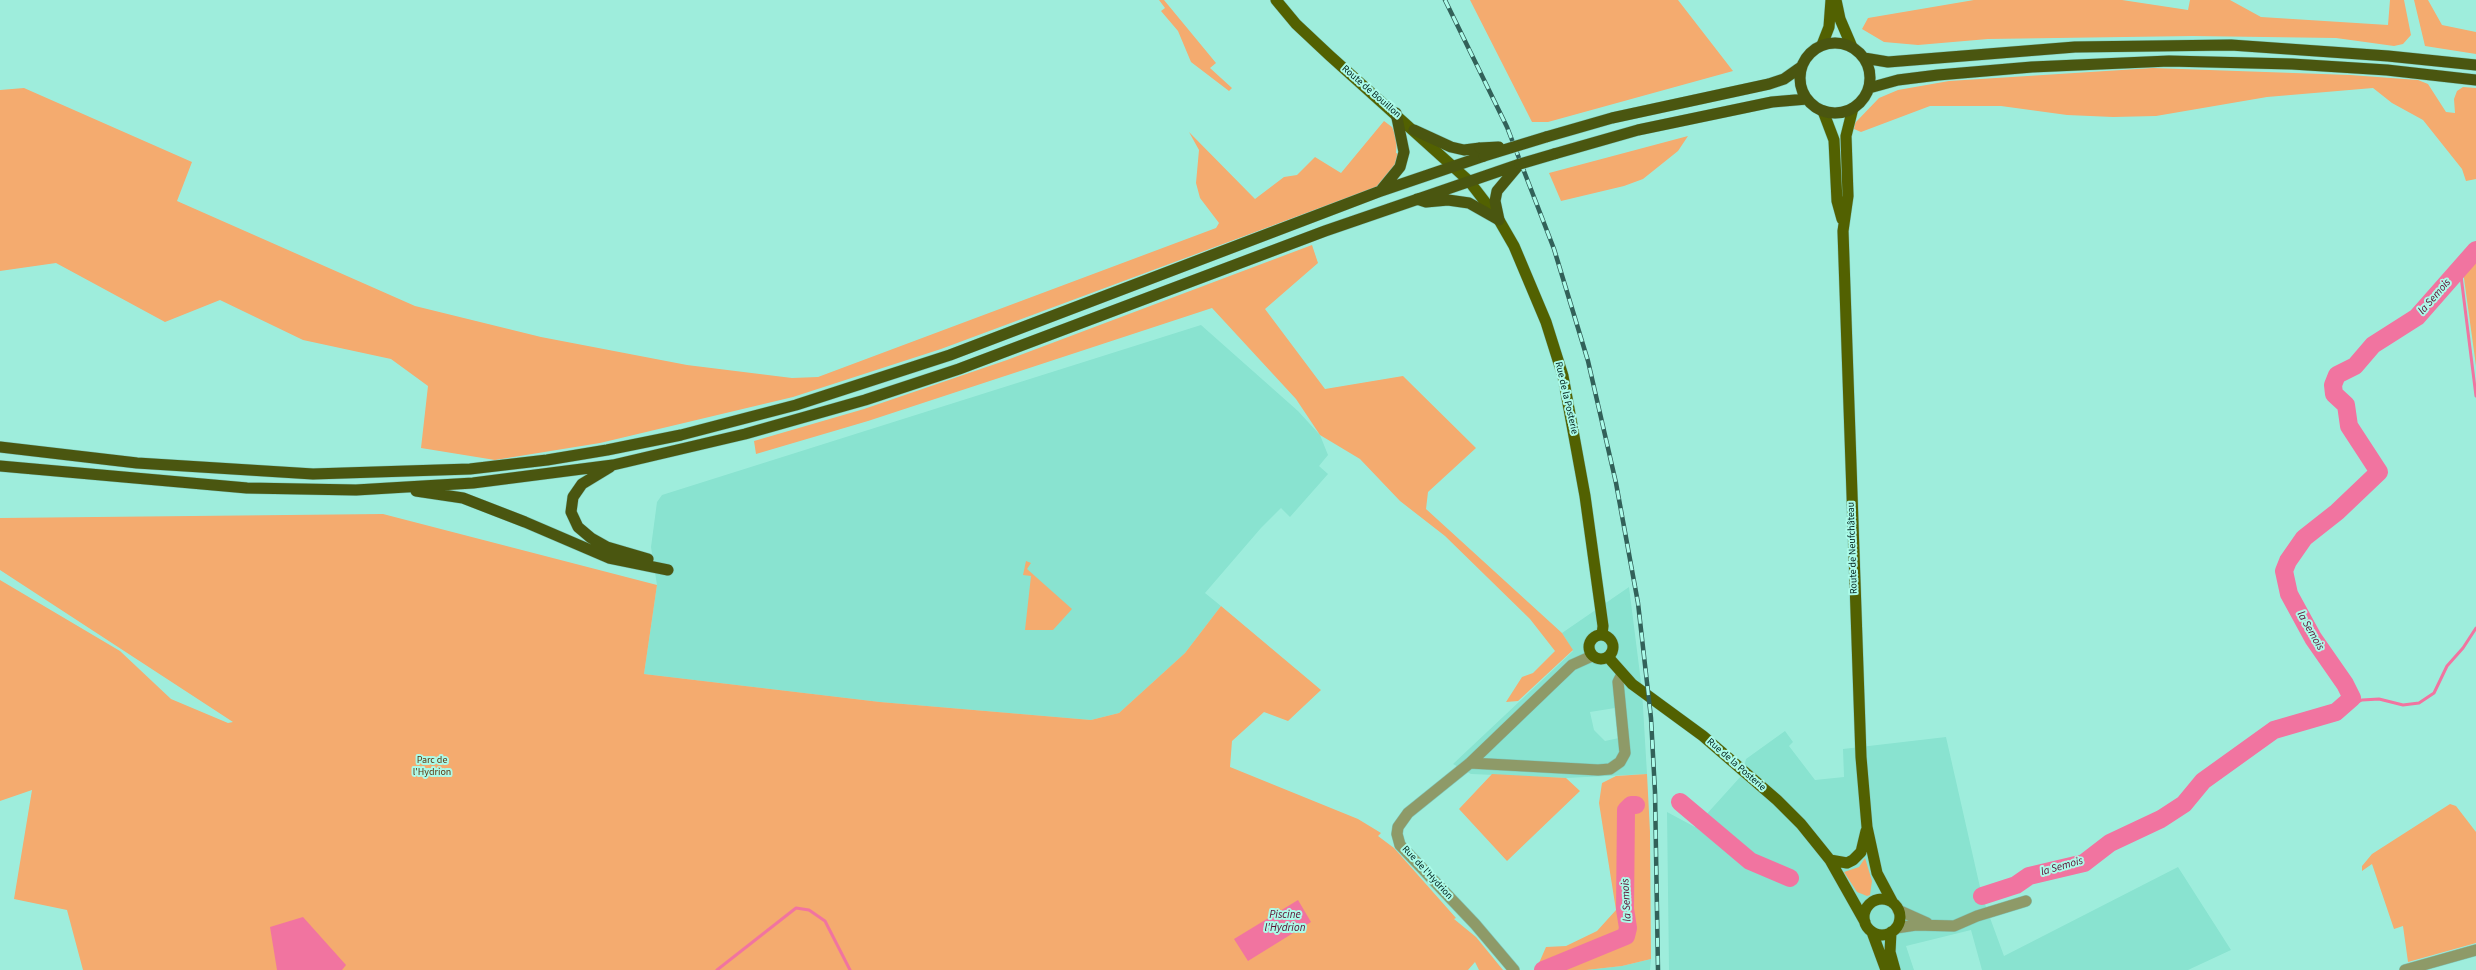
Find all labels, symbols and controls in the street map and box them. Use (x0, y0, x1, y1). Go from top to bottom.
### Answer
street label: Route de Bouillon (1339, 63, 1403, 121)
water label: la Semois (2416, 276, 2454, 318)
street label: Rue de la Posterie (1552, 361, 1580, 435)
street label: Route de Neufchâteau (1845, 502, 1861, 594)
water label: la Semois (2293, 609, 2327, 653)
street label: Rue de la Posterie (1704, 736, 1768, 794)
park label: Parc de l'Hydrion (413, 755, 451, 778)
street label: Rue de l'Hydrion (1399, 844, 1455, 902)
water label: la Semois (2039, 855, 2085, 879)
water label: la Semois (1619, 878, 1635, 922)
water label: Piscine l'Hydrion (1265, 909, 1305, 935)

